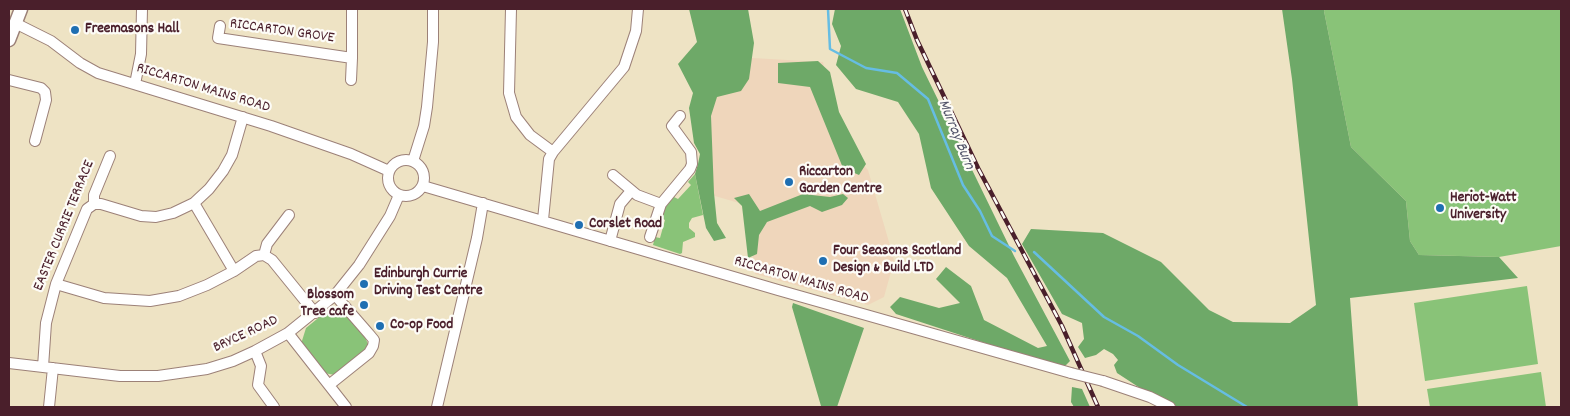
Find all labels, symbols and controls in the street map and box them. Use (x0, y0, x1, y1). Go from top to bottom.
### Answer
street label: RICCARTON GROVE (229, 16, 335, 48)
place label: Freemasons Hall (85, 21, 179, 39)
marker: Freemasons Hall (69, 24, 81, 36)
street label: RICCARTON MAINS ROAD (134, 60, 272, 118)
water label: Murray Burn (932, 97, 978, 173)
street label: EASTER CURRIE TERRACE (31, 158, 99, 294)
place label: Riccarton Garden Centre (799, 164, 882, 199)
marker: Riccarton Garden Centre (783, 176, 795, 188)
place label: Heriot-Watt University (1450, 190, 1517, 225)
marker: Heriot-Watt University (1434, 202, 1446, 214)
place label: Corslet Road (589, 216, 662, 234)
marker: Corslet Road (573, 219, 585, 231)
place label: Four Seasons Scotland Design & Build LTD (833, 243, 961, 278)
street label: RICCARTON MAINS ROAD (732, 253, 870, 309)
marker: Four Seasons Scotland Design & Build LTD (817, 255, 829, 267)
place label: Edinburgh Currie Driving Test Centre (374, 266, 483, 301)
marker: Edinburgh Currie Driving Test Centre (358, 278, 370, 290)
place label: Blossom Tree cafe (301, 287, 354, 322)
marker: Blossom Tree cafe (358, 299, 370, 311)
street label: BRYCE ROAD (211, 312, 281, 358)
place label: Co-op Food (390, 317, 453, 335)
marker: Co-op Food (374, 320, 386, 332)

